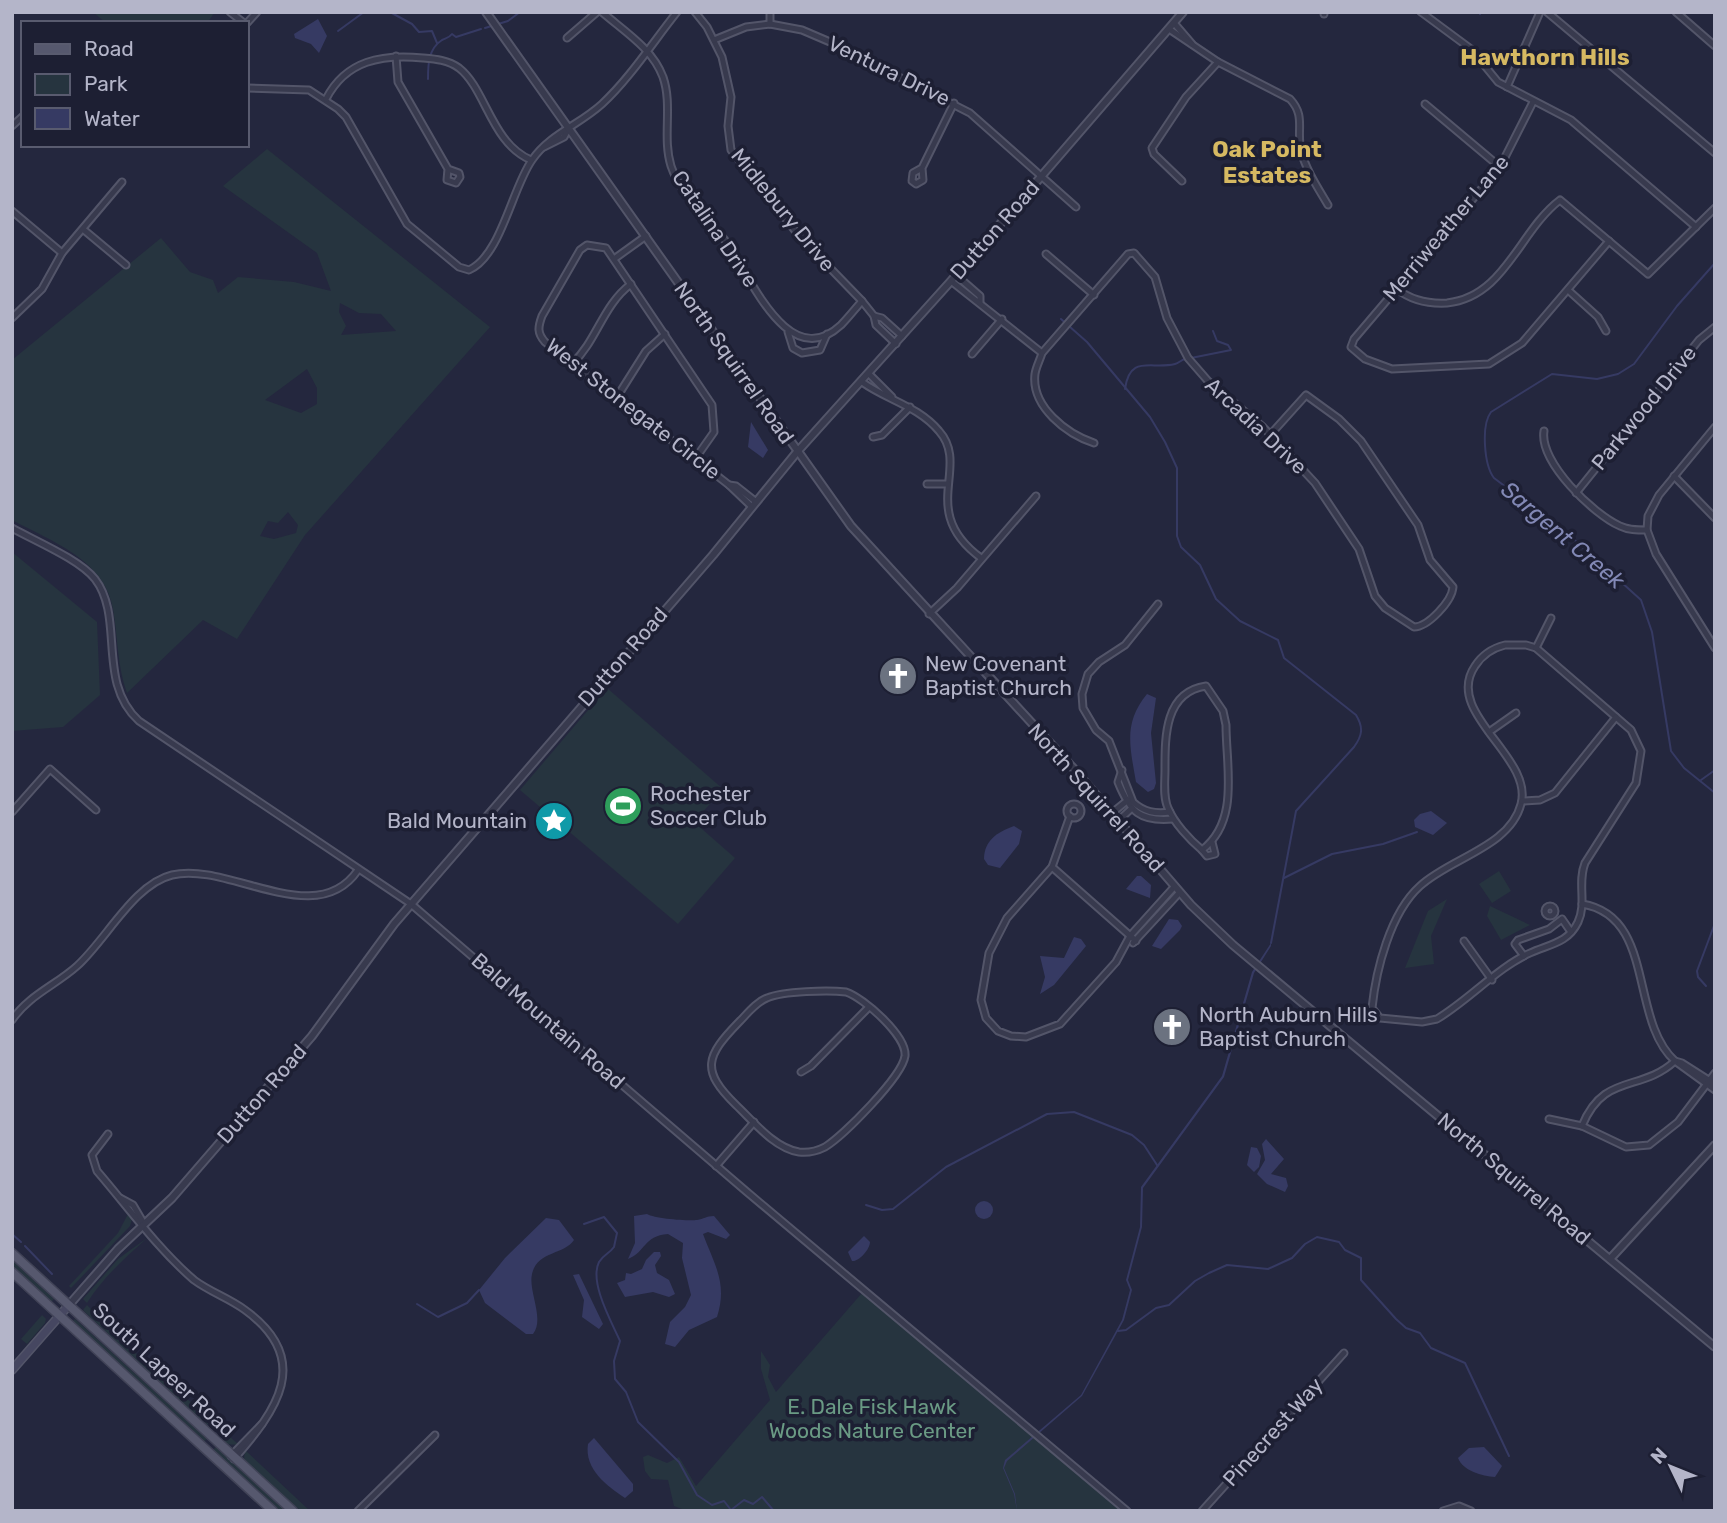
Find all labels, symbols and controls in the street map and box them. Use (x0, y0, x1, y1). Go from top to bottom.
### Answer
legend (21, 21, 248, 147)
street label: Ventura Drive (824, 30, 954, 111)
text: Road (84, 36, 134, 61)
district label: Hawthorn Hills (1460, 43, 1630, 71)
text: Park (84, 71, 128, 96)
text: Water (84, 106, 140, 131)
district label: Oak Point Estates (1212, 135, 1322, 189)
street label: Midlebury Drive (726, 143, 841, 276)
street label: Merriweather Lane (1377, 150, 1514, 306)
street label: Catalina Drive (667, 166, 764, 292)
street label: Dutton Road (945, 175, 1044, 284)
street label: North Squirrel Road (669, 277, 800, 448)
street label: West Stonegate Circle (541, 333, 725, 484)
street label: Parkwood Drive (1586, 341, 1701, 475)
street label: Arcadia Drive (1200, 372, 1312, 479)
water label: Sargent Creek (1496, 475, 1631, 596)
street label: Dutton Road (573, 602, 672, 711)
place label: New Covenant Baptist Church (925, 651, 1072, 700)
church icon: New Covenant Baptist Church (877, 655, 919, 697)
street label: North Squirrel Road (1023, 718, 1170, 877)
place label: Rochester Soccer Club (650, 781, 767, 830)
sports icon: Rochester Soccer Club (602, 785, 644, 827)
place icon: Bald Mountain (533, 800, 575, 842)
place label: Bald Mountain (387, 808, 527, 833)
street label: Bald Mountain Road (467, 947, 630, 1094)
place label: North Auburn Hills Baptist Church (1199, 1002, 1378, 1051)
church icon: North Auburn Hills Baptist Church (1151, 1006, 1193, 1048)
street label: Dutton Road (212, 1039, 311, 1148)
street label: North Squirrel Road (1433, 1107, 1596, 1250)
street label: South Lapeer Road (88, 1297, 241, 1442)
street label: Pinecrest Way (1217, 1372, 1328, 1491)
park label: E. Dale Fisk Hawk Woods Nature Center (769, 1394, 975, 1443)
north arrow (1636, 1432, 1706, 1502)
text: N (1646, 1443, 1672, 1469)

